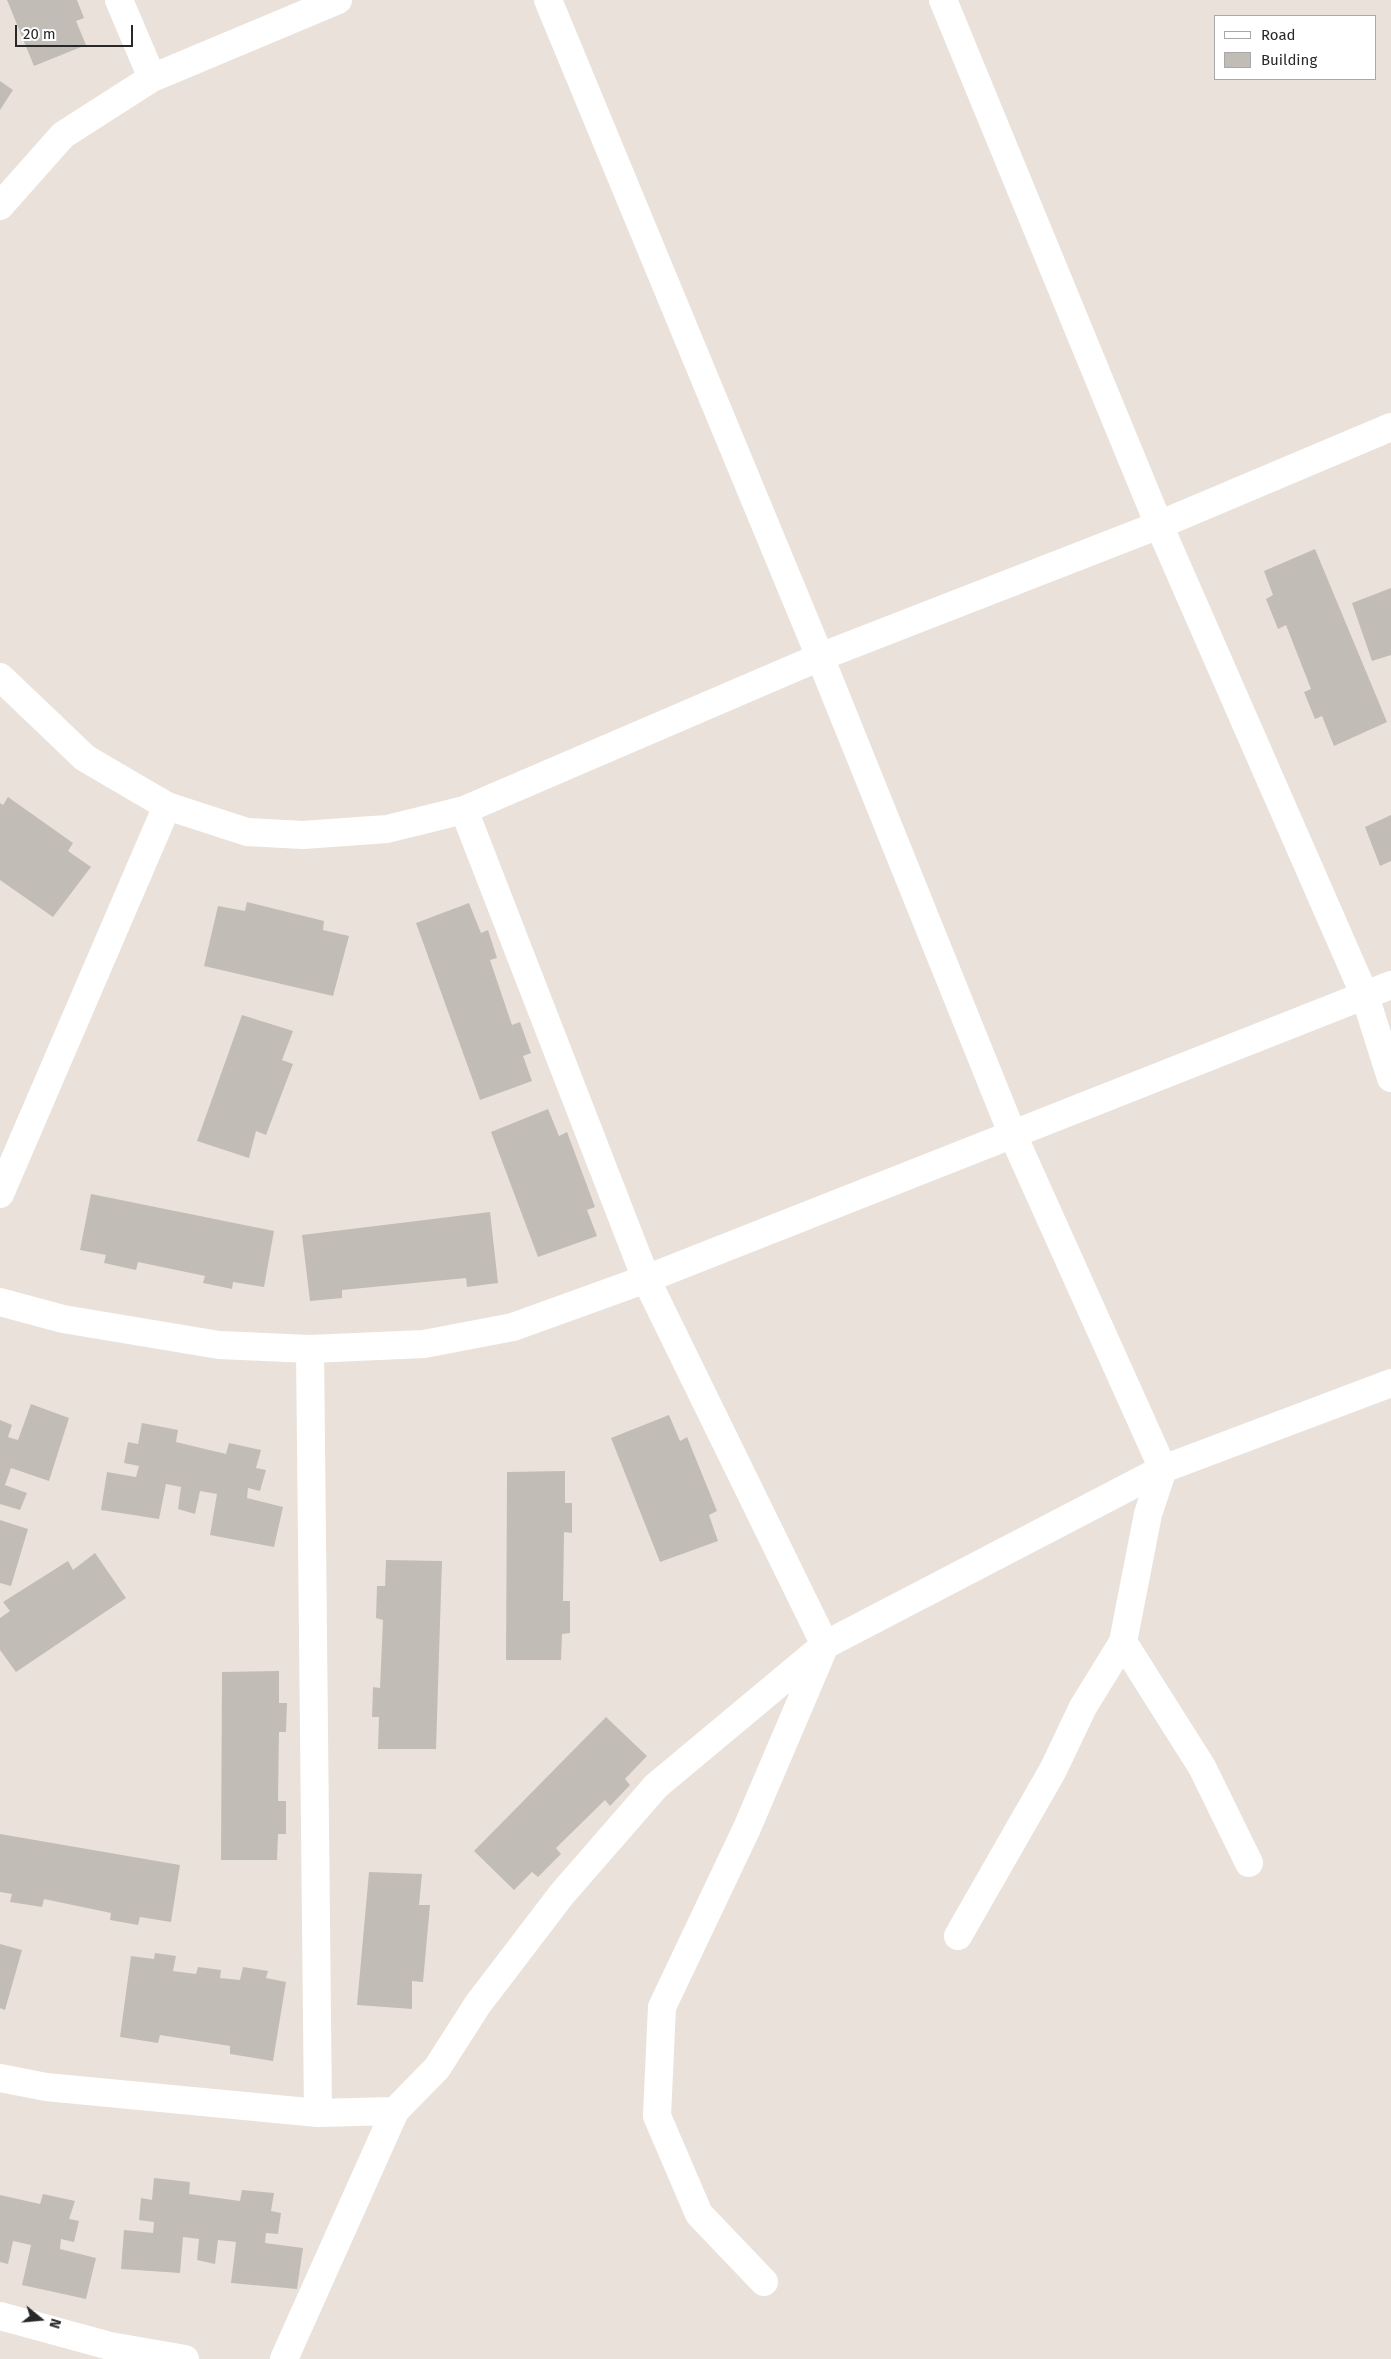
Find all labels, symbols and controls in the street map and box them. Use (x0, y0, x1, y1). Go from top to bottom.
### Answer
scale bar (18, 15, 135, 47)
legend (1214, 15, 1376, 80)
text: 20 m (23, 25, 56, 43)
text: Road (1261, 26, 1296, 44)
text: Building (1261, 51, 1317, 69)
north arrow (15, 2294, 65, 2344)
text: N (45, 2317, 64, 2330)

